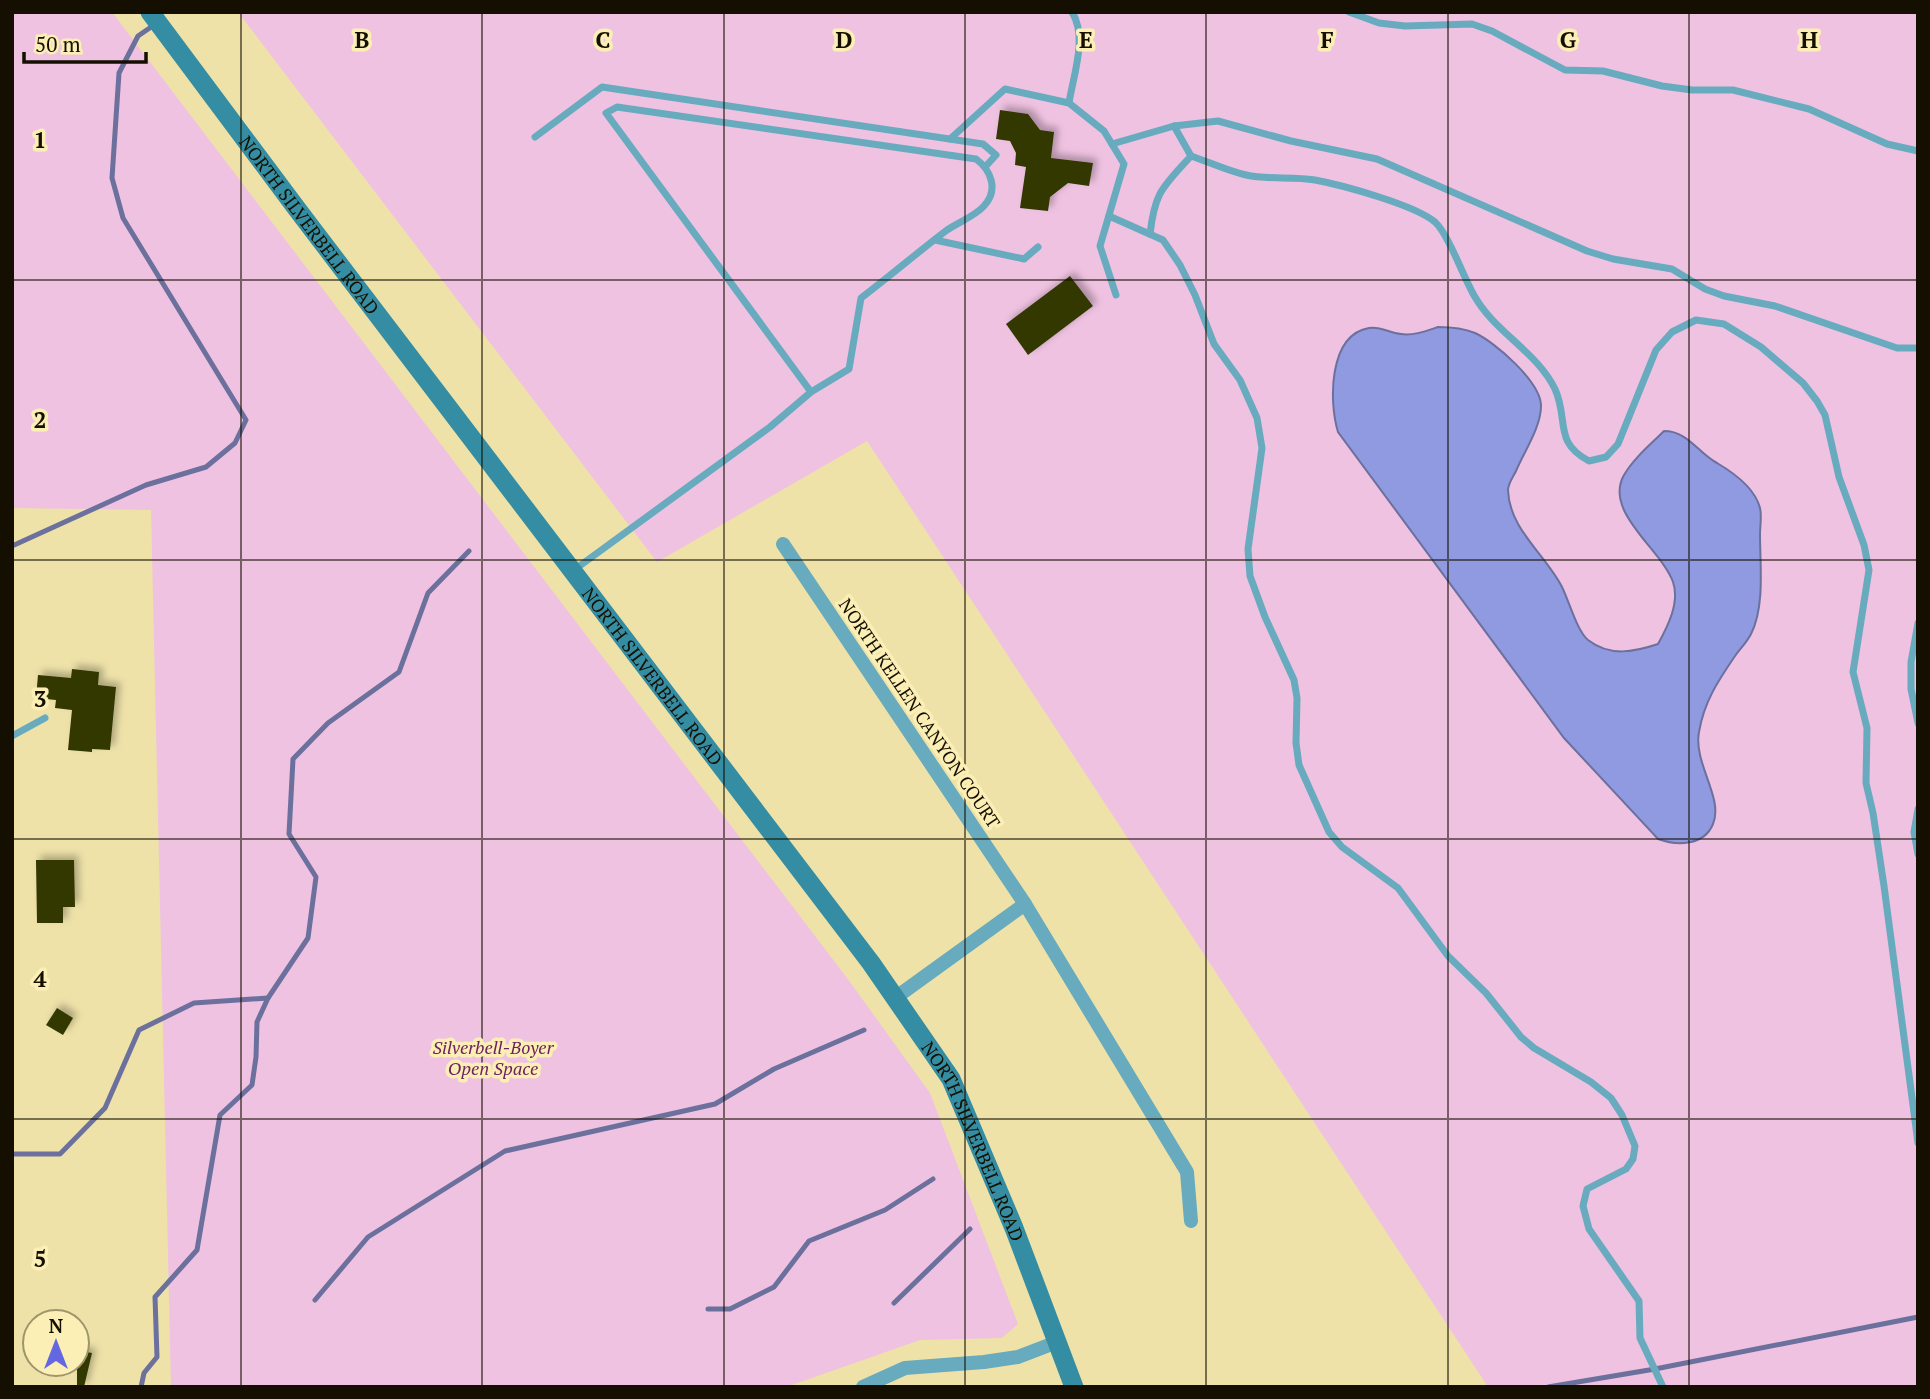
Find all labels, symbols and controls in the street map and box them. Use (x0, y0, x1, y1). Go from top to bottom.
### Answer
scale bar (24, 21, 147, 65)
text: B (355, 24, 370, 55)
text: C (596, 24, 611, 55)
text: D (836, 24, 853, 55)
text: E (1079, 24, 1093, 55)
text: F (1320, 24, 1334, 55)
text: G (1560, 24, 1577, 55)
text: H (1800, 24, 1818, 55)
text: 50 m (35, 30, 81, 58)
text: 1 (34, 124, 47, 155)
street label: NORTH SILVERBELL ROAD (234, 131, 385, 319)
text: 2 (34, 404, 47, 435)
street label: NORTH SILVERBELL ROAD (577, 582, 728, 770)
street label: NORTH KELLEN CANYON COURT (834, 593, 1006, 833)
text: 3 (34, 683, 47, 714)
text: 4 (34, 963, 47, 994)
park label: Silverbell-Boyer Open Space (433, 1035, 554, 1080)
street label: NORTH SILVERBELL ROAD (916, 1036, 1030, 1244)
text: 5 (34, 1243, 47, 1274)
north arrow (21, 1308, 91, 1378)
text: N (49, 1313, 64, 1338)

